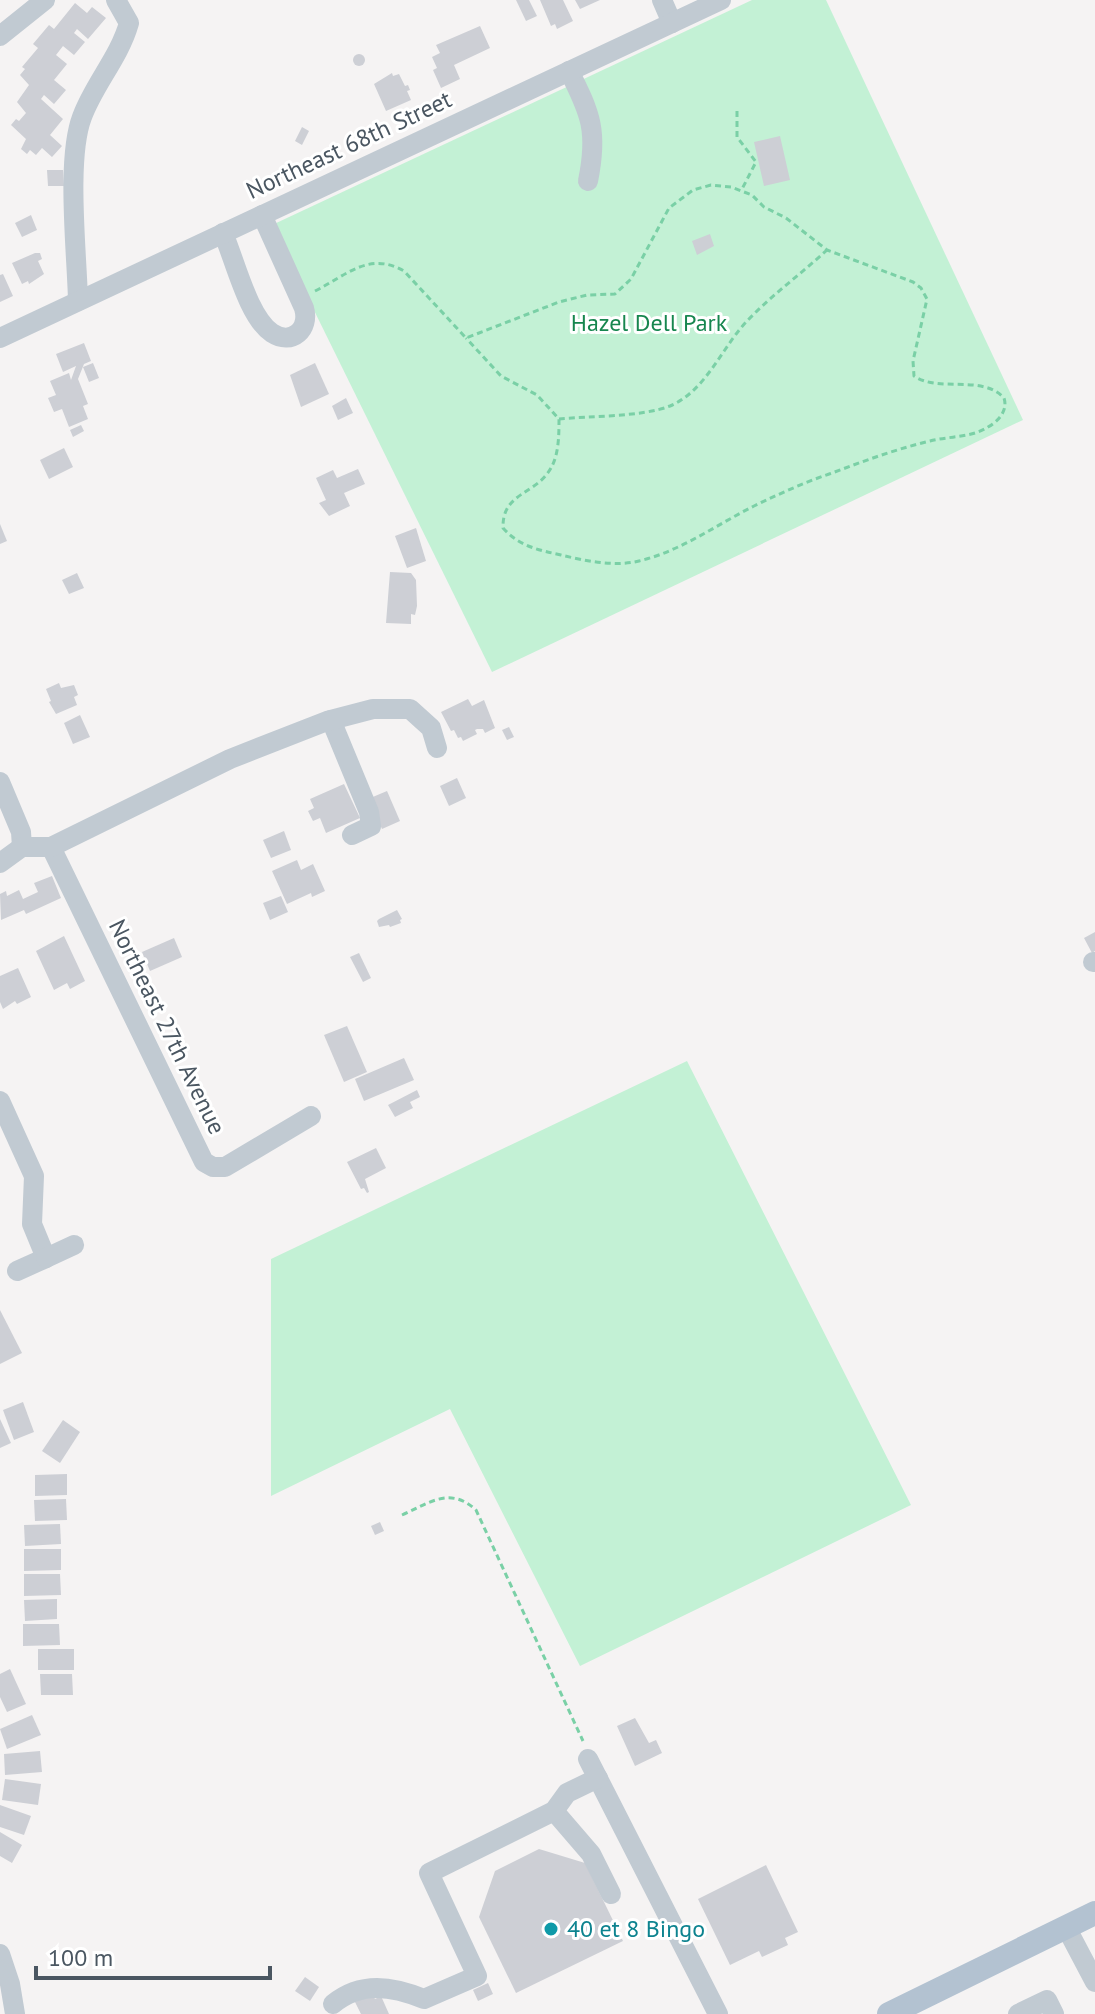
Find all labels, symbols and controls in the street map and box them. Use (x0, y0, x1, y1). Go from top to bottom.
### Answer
street label: Northeast 68th Street (241, 83, 456, 206)
park label: Hazel Dell Park (571, 307, 728, 338)
street label: Northeast 27th Avenue (102, 914, 233, 1139)
place label: 40 et 8 Bingo (567, 1913, 705, 1944)
marker: 40 et 8 Bingo (542, 1920, 560, 1938)
scale bar (36, 1930, 270, 1980)
text: 100 m (48, 1942, 113, 1973)

